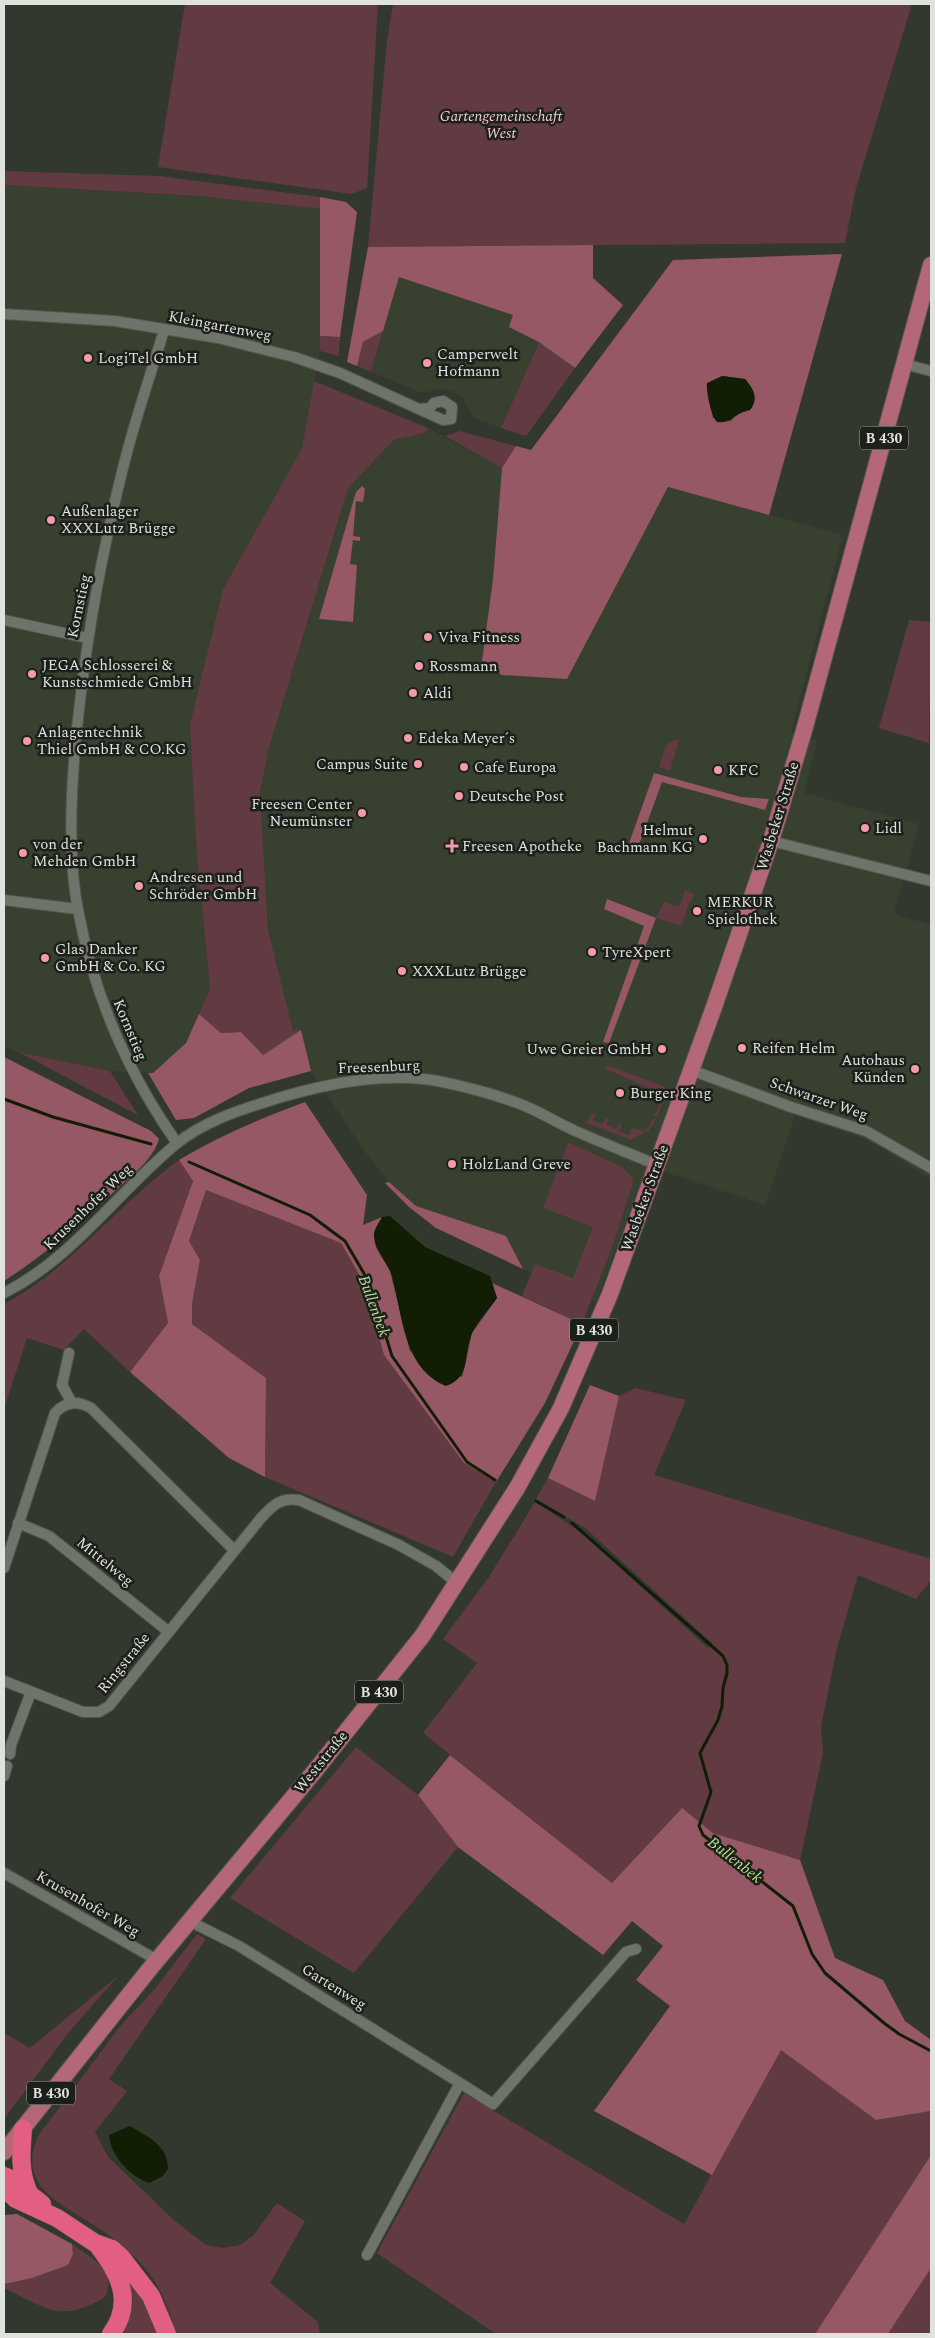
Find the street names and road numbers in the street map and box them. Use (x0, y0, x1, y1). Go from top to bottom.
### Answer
street label: Kleingartenweg (166, 305, 274, 347)
road number: B 430 (860, 426, 908, 449)
street label: Kornstieg (61, 572, 97, 640)
street label: Wasbeker Straße (751, 759, 805, 873)
street label: Kornstieg (107, 996, 153, 1064)
street label: Freesenburg (337, 1054, 421, 1080)
street label: Schwarzer Weg (767, 1071, 871, 1127)
street label: Wasbeker Straße (615, 1141, 675, 1255)
street label: Krusenhofer Weg (38, 1158, 138, 1256)
road number: B 430 (570, 1318, 618, 1342)
street label: Mittelweg (71, 1532, 139, 1592)
street label: Ringstraße (92, 1627, 156, 1699)
road number: B 430 (355, 1680, 403, 1704)
street label: Weststraße (289, 1726, 353, 1798)
street label: Krusenhofer Weg (32, 1865, 144, 1943)
street label: Gartenweg (297, 1958, 371, 2016)
road number: B 430 (27, 2082, 75, 2104)

